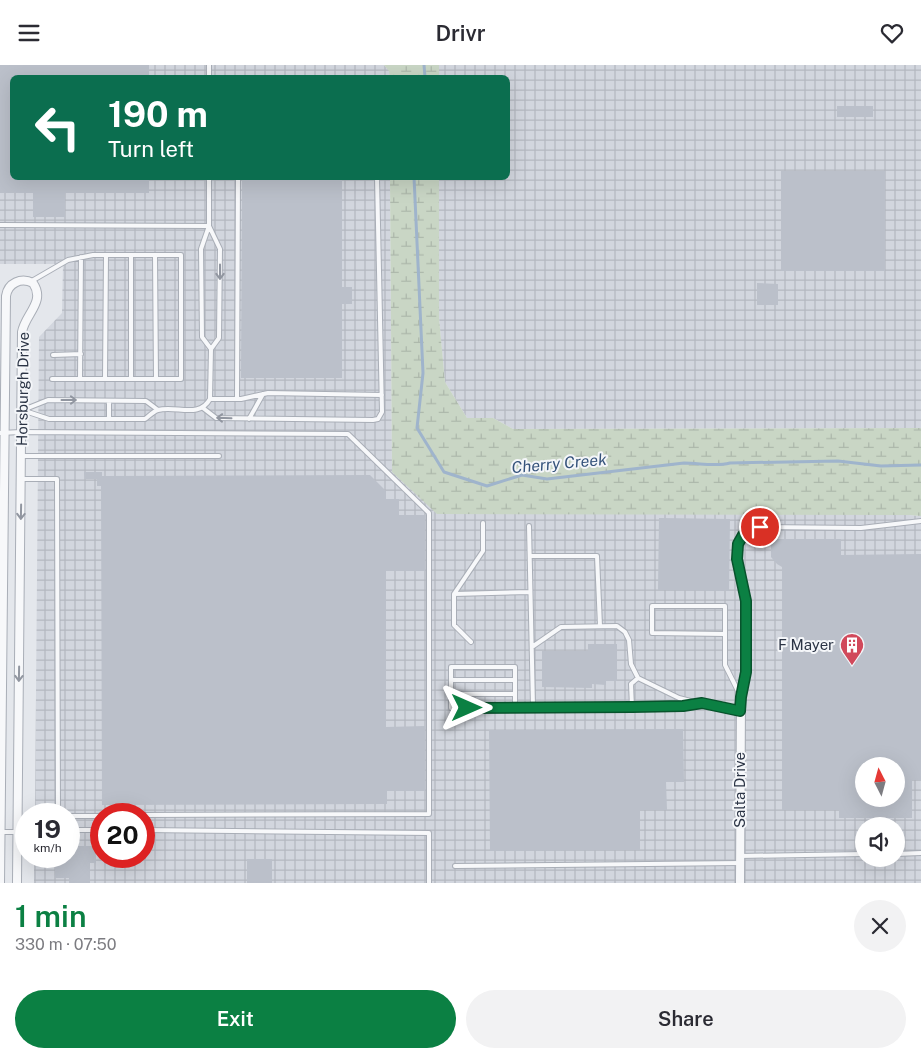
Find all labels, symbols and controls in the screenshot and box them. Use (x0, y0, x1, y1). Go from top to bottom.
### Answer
icon: menu (15, 19, 43, 47)
icon: heart (878, 19, 906, 47)
text: Drivr (435, 20, 486, 46)
text: 190 m (108, 94, 208, 135)
icon: left (25, 95, 90, 160)
text: Turn left (108, 136, 194, 162)
one-way arrow (215, 264, 224, 280)
street label: Horsburgh Drive (13, 332, 32, 446)
one-way arrow (60, 395, 76, 405)
one-way arrow (217, 413, 233, 423)
water label: Cherry Creek (511, 450, 608, 477)
one-way arrow (16, 503, 26, 519)
pin (739, 506, 781, 548)
icon: arrive (746, 513, 774, 541)
building icon: F Mayer (839, 632, 865, 666)
place label: F Mayer (778, 636, 834, 653)
one-way arrow (14, 666, 24, 682)
position arrow (440, 681, 492, 733)
street label: Salta Drive (731, 752, 748, 828)
north arrow (855, 757, 905, 807)
map controls (855, 757, 905, 867)
speed limit sign: 20 (90, 803, 155, 868)
text: 19 (34, 814, 61, 844)
button: sound (855, 817, 905, 867)
text: km/h (33, 841, 62, 855)
text: 1 min (15, 898, 86, 934)
button: close (854, 900, 906, 952)
text: 330 m · 07:50 (15, 935, 117, 954)
button: Exit (15, 990, 456, 1048)
button: Share (466, 990, 906, 1048)

